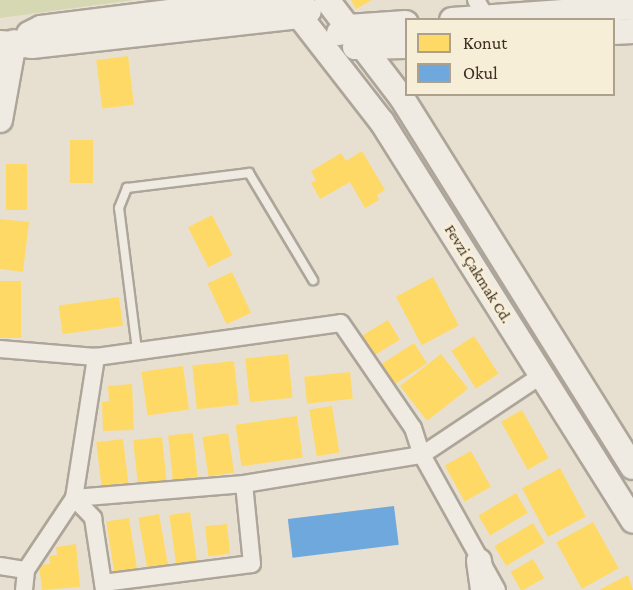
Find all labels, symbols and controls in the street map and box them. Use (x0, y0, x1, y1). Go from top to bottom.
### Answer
legend (405, 18, 615, 96)
text: Konut (463, 33, 507, 53)
text: Okul (463, 63, 498, 83)
street label: Fevzi Çakmak Cd. (440, 221, 516, 327)

